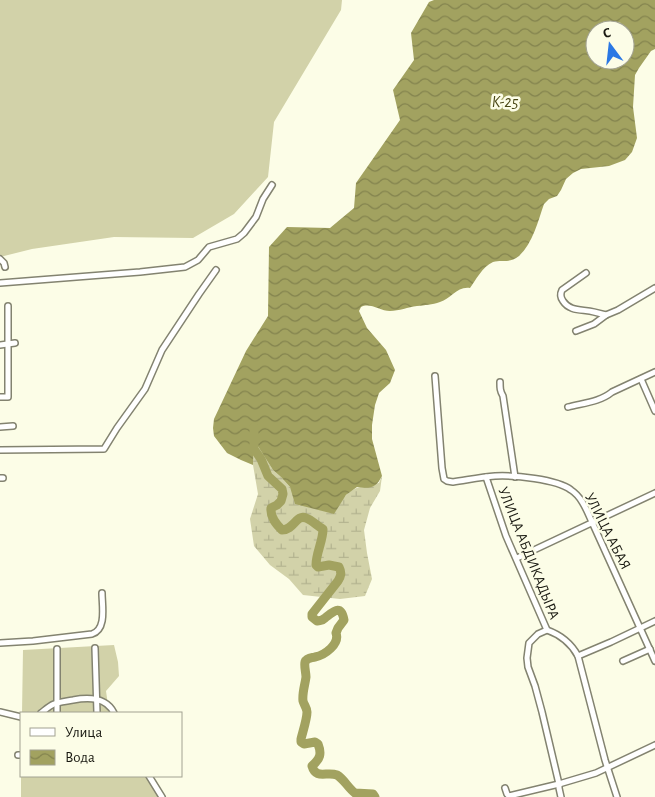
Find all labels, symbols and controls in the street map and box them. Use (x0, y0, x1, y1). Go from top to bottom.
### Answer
north arrow (585, 20, 635, 70)
text: С (601, 26, 613, 41)
water label: К-25 (492, 94, 519, 110)
street label: УЛИЦА АБДИКАДЫРА (495, 485, 562, 622)
street label: УЛИЦА АБАЯ (582, 491, 633, 572)
legend (20, 712, 182, 777)
text: Улица (65, 725, 102, 740)
text: Вода (65, 750, 95, 765)

